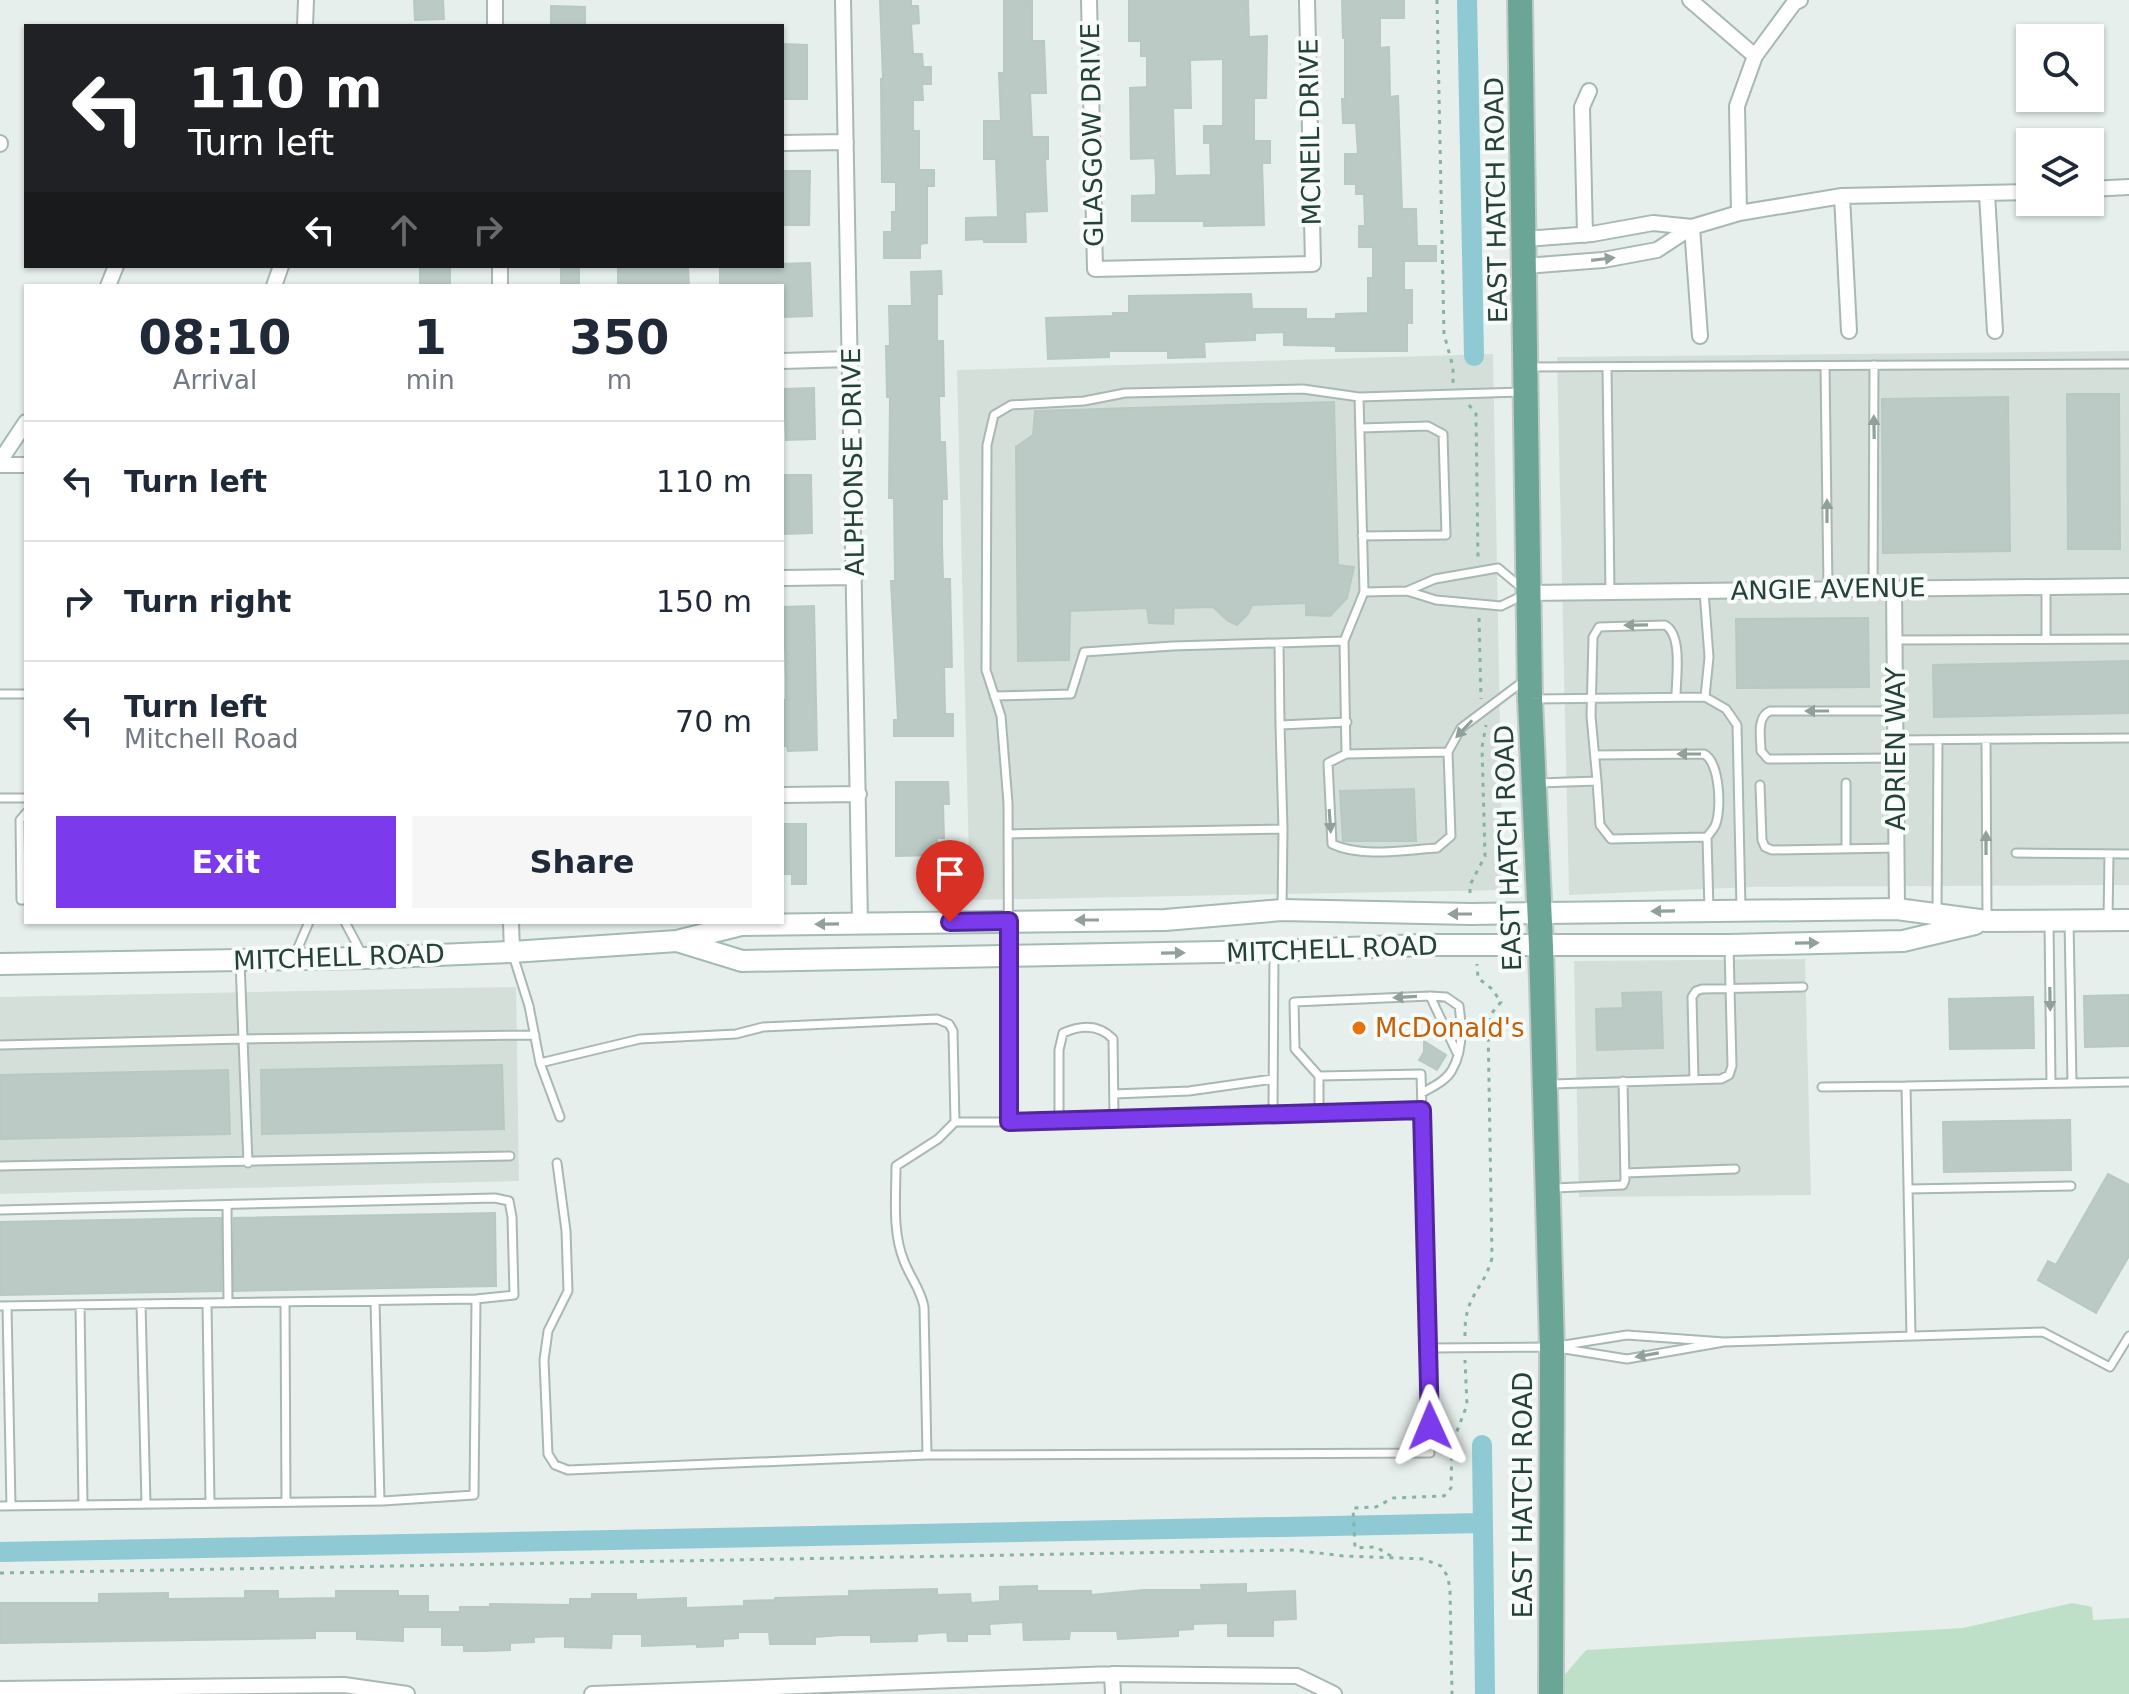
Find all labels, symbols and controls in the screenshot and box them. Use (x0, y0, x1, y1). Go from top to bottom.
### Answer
street label: GLASGOW DRIVE (1075, 23, 1109, 247)
map controls (2016, 24, 2104, 216)
button: search (2016, 24, 2104, 112)
street label: MCNEIL DRIVE (1293, 38, 1327, 226)
text: 110 m (188, 55, 383, 120)
icon: left (56, 56, 160, 160)
street label: EAST HATCH ROAD (1479, 77, 1513, 323)
text: Turn left (188, 122, 334, 163)
button: layers (2016, 128, 2104, 216)
icon: left (298, 208, 342, 252)
icon: ahead (382, 208, 426, 252)
icon: right (466, 208, 510, 252)
one-way arrow (1591, 252, 1616, 265)
text: 08:10 (138, 309, 291, 365)
text: 1 (414, 309, 447, 365)
text: 350 (569, 309, 669, 365)
street label: ALPHONSE DRIVE (836, 347, 870, 577)
text: Arrival (173, 365, 257, 395)
text: min (406, 365, 455, 395)
text: m (607, 365, 632, 395)
one-way arrow (1868, 414, 1880, 439)
icon: left (56, 459, 100, 503)
text: Turn left (124, 464, 267, 499)
text: 110 m (656, 464, 752, 499)
one-way arrow (1821, 498, 1833, 523)
street label: ANGIE AVENUE (1730, 572, 1926, 606)
icon: right (56, 579, 100, 623)
text: Turn right (124, 584, 291, 619)
text: 150 m (656, 584, 752, 619)
one-way arrow (1623, 619, 1648, 632)
street label: ADRIEN WAY (1881, 667, 1911, 831)
text: Turn left (124, 689, 267, 724)
icon: left (56, 699, 100, 743)
text: 70 m (675, 704, 752, 739)
one-way arrow (1804, 705, 1829, 717)
one-way arrow (1456, 719, 1474, 738)
text: Mitchell Road (124, 724, 299, 754)
street label: EAST HATCH ROAD (1489, 724, 1527, 972)
one-way arrow (1676, 748, 1701, 760)
one-way arrow (1324, 809, 1337, 834)
button: Exit (56, 816, 396, 908)
button: Share (412, 816, 752, 908)
one-way arrow (1980, 830, 1992, 855)
pin (916, 840, 984, 922)
icon: arrive (928, 852, 972, 896)
one-way arrow (1650, 905, 1675, 917)
one-way arrow (1447, 908, 1472, 920)
one-way arrow (1074, 914, 1099, 926)
one-way arrow (814, 918, 839, 930)
street label: MITCHELL ROAD (1226, 930, 1438, 968)
one-way arrow (1795, 937, 1820, 950)
street label: MITCHELL ROAD (233, 938, 445, 976)
one-way arrow (1161, 947, 1186, 959)
one-way arrow (2044, 987, 2056, 1012)
one-way arrow (1392, 991, 1417, 1004)
place label: McDonald's (1375, 1013, 1525, 1043)
marker: McDonald's (1350, 1019, 1368, 1037)
one-way arrow (1634, 1350, 1659, 1362)
street label: EAST HATCH ROAD (1508, 1372, 1538, 1618)
position arrow (1388, 1384, 1472, 1468)

